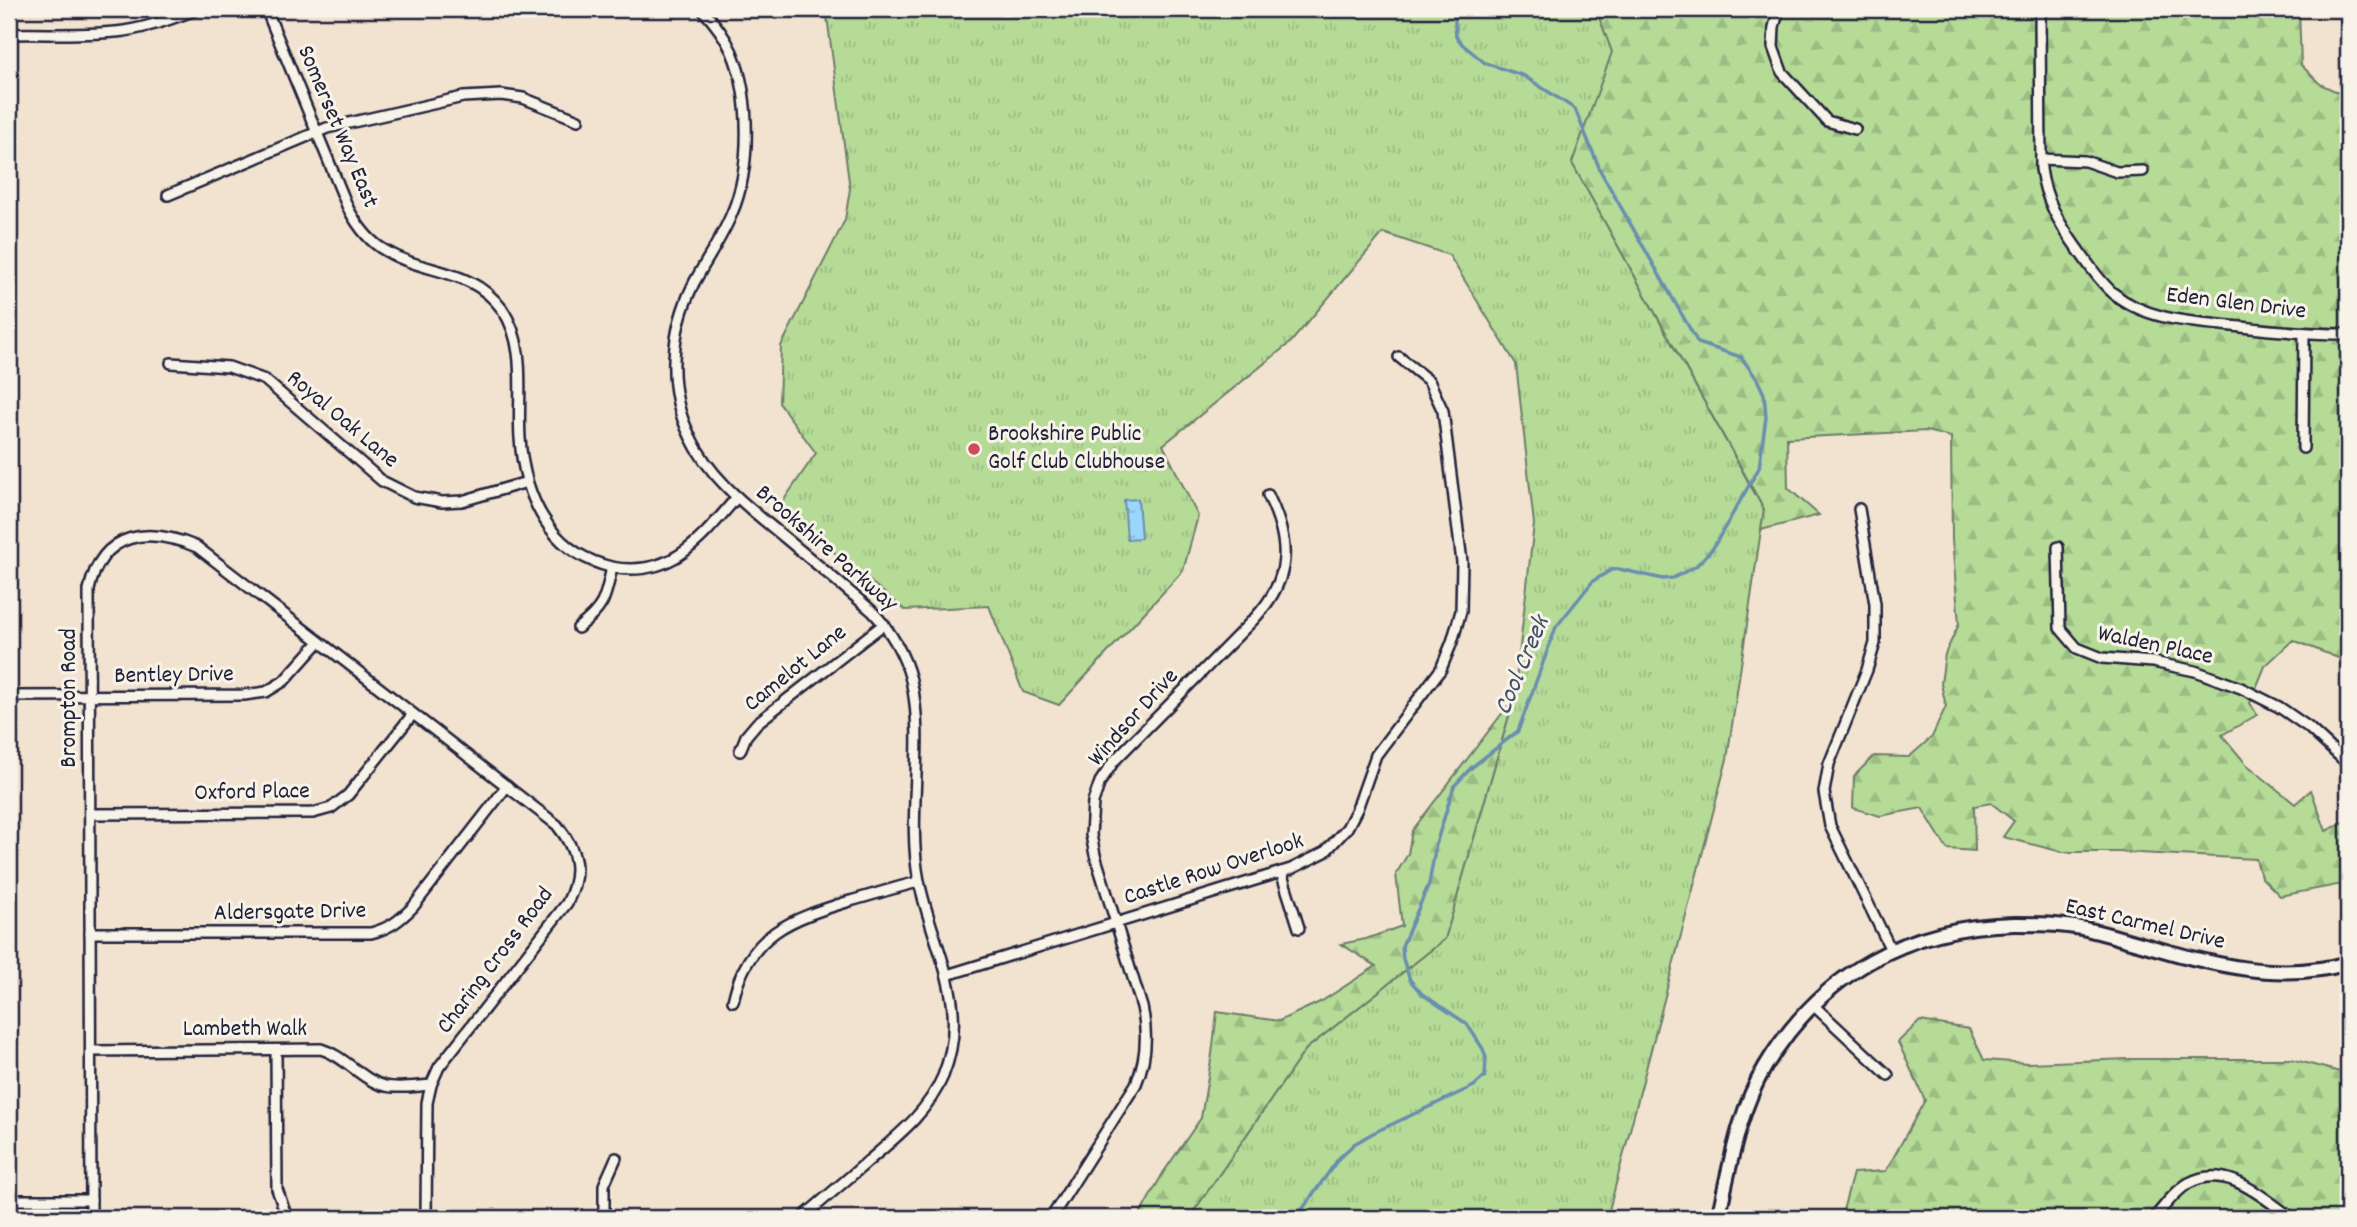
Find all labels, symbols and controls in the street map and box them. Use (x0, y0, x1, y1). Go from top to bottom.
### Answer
street label: Somerset Way East (287, 40, 387, 214)
street label: Eden Glen Drive (2164, 279, 2308, 329)
street label: Royal Oak Lane (278, 363, 406, 477)
place label: Brookshire Public Golf Club Clubhouse (988, 418, 1165, 480)
marker: Brookshire Public Golf Club Clubhouse (966, 441, 982, 457)
street label: Brookshire Parkway (747, 477, 906, 621)
water label: Cool Creek (1486, 609, 1561, 721)
street label: Camelot Lane (737, 617, 855, 721)
street label: Walden Place (2094, 617, 2216, 675)
street label: Brompton Road (53, 628, 87, 768)
street label: Bentley Drive (114, 658, 234, 694)
street label: Windsor Drive (1081, 661, 1187, 775)
street label: Oxford Place (194, 775, 310, 811)
street label: Castle Row Overlook (1120, 825, 1308, 915)
street label: Charing Cross Road (429, 880, 563, 1042)
street label: East Carmel Drive (2062, 890, 2228, 960)
street label: Aldersgate Drive (213, 895, 367, 931)
street label: Lambeth Walk (183, 1013, 307, 1047)

